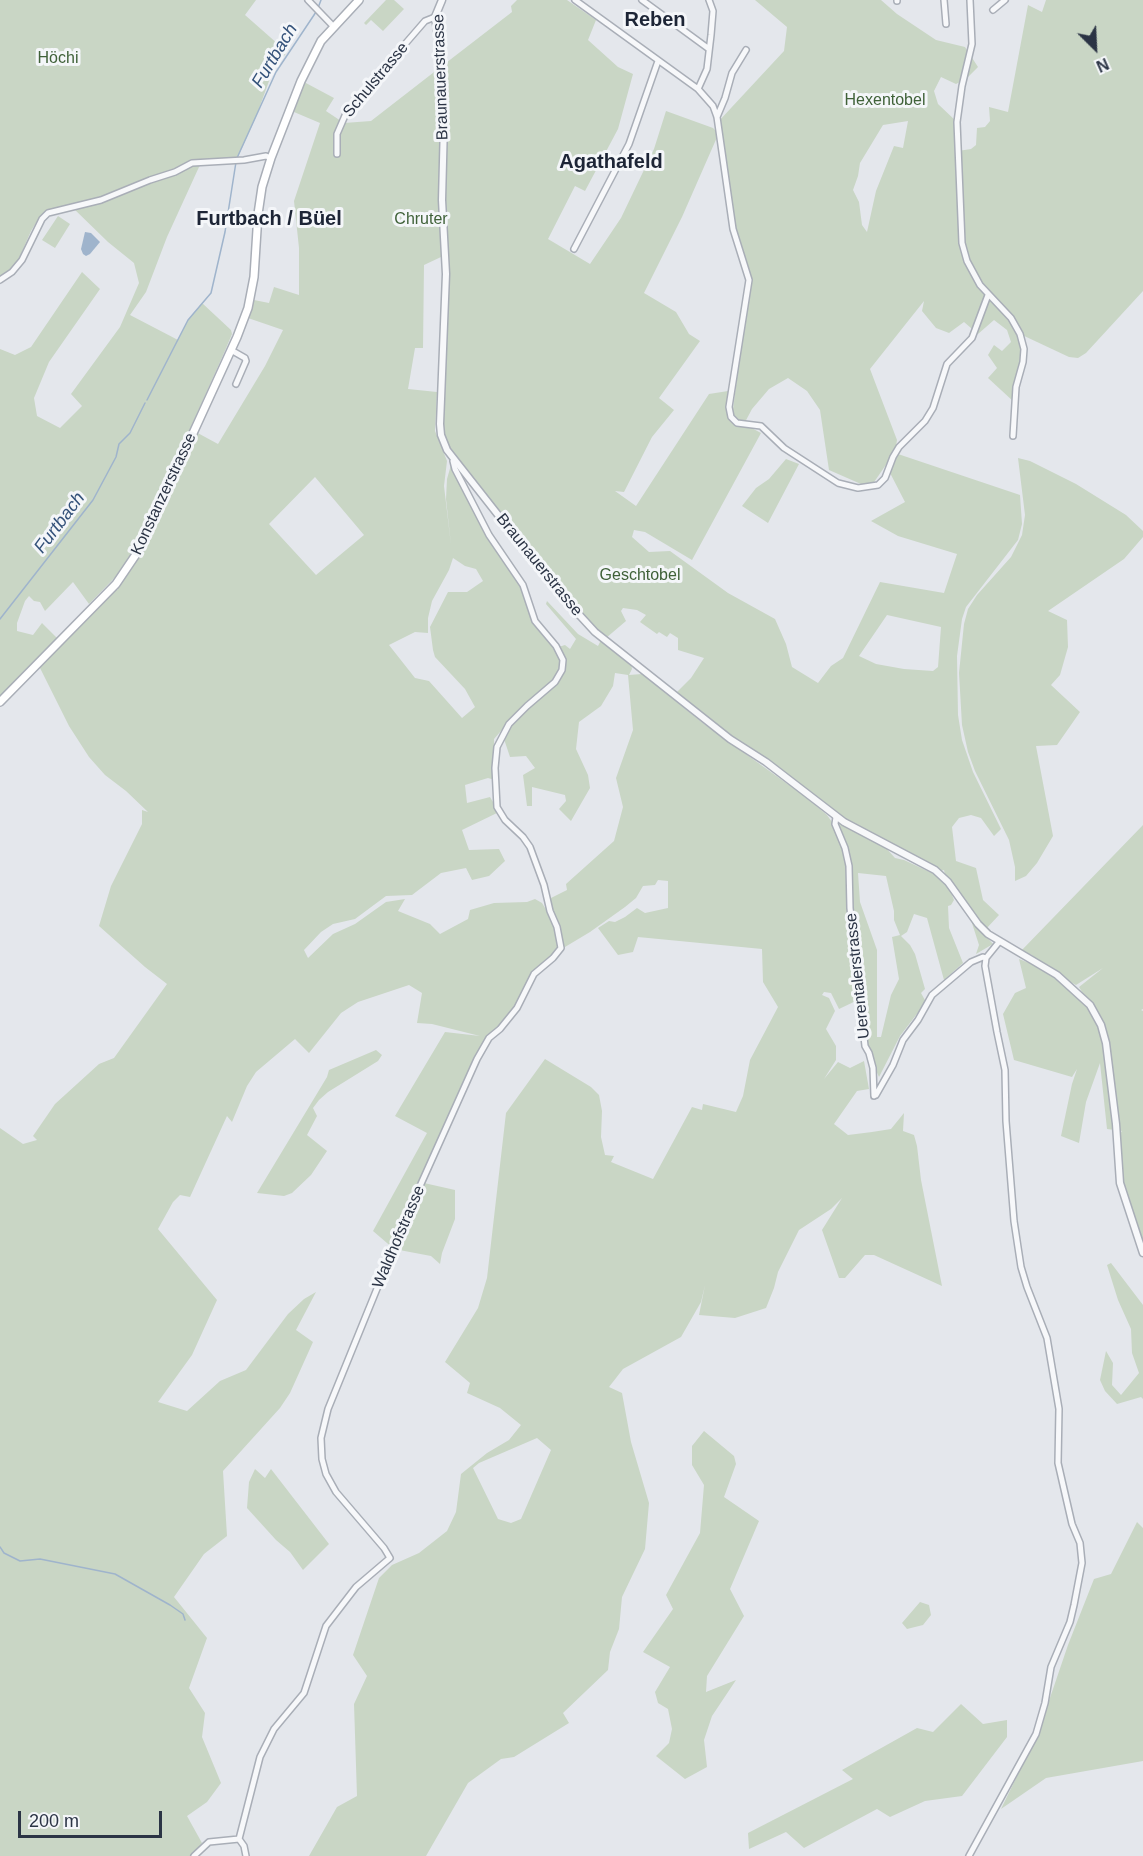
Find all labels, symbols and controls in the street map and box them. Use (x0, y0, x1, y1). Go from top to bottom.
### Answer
district label: Reben (624, 8, 686, 32)
street label: Braunauerstrasse (429, 14, 453, 140)
north arrow (1065, 18, 1125, 78)
water label: Furtbach (247, 20, 303, 92)
street label: Schulstrasse (339, 39, 413, 121)
park label: Höchi (38, 49, 78, 69)
text: N (1094, 55, 1111, 75)
park label: Hexentobel (845, 91, 925, 111)
district label: Agathafeld (559, 150, 663, 174)
district label: Furtbach / Büel (196, 207, 342, 231)
park label: Chruter (394, 210, 448, 230)
street label: Konstanzerstrasse (127, 430, 201, 558)
water label: Furtbach (30, 488, 90, 558)
street label: Braunauerstrasse (492, 510, 586, 620)
park label: Geschtobel (600, 566, 680, 586)
street label: Uerentalerstrasse (842, 912, 874, 1040)
street label: Waldhofstrasse (369, 1183, 429, 1291)
scale bar (21, 1799, 165, 1837)
text: 200 m (29, 1811, 79, 1831)

